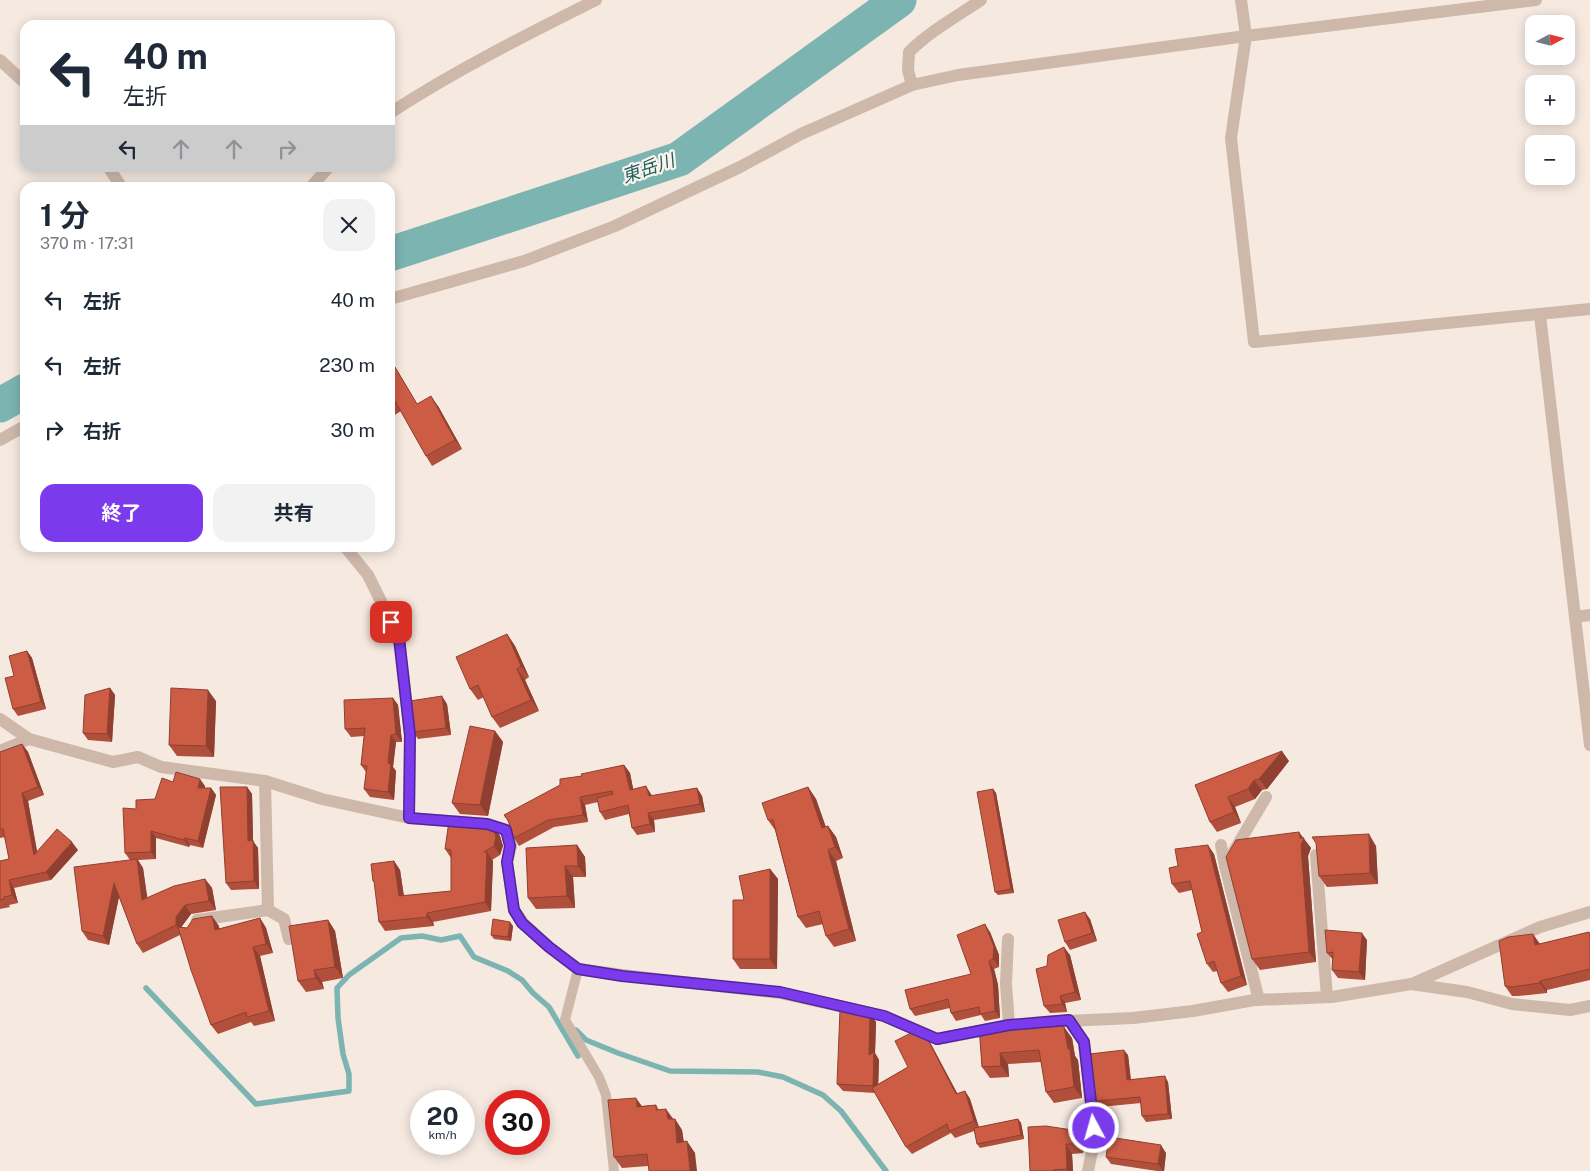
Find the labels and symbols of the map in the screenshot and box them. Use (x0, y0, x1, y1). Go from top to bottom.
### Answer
north arrow (1525, 15, 1575, 65)
water label: 東岳川 (619, 149, 679, 187)
pin (370, 601, 412, 643)
speed limit sign: 30 (485, 1090, 550, 1155)
position arrow (1067, 1101, 1119, 1153)

